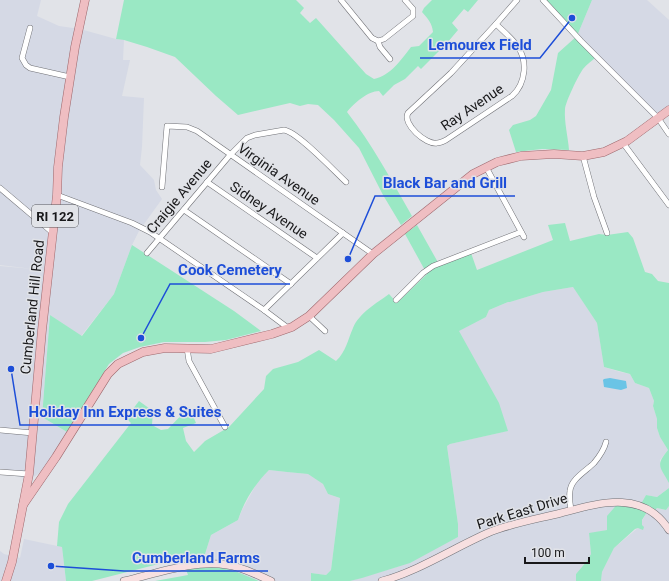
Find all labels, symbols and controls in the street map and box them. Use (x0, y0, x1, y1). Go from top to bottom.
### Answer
callout: Lemourex Field (420, 31, 540, 58)
text: Lemourex Field (428, 36, 532, 54)
street label: Ray Avenue (438, 80, 506, 134)
street label: Virginia Avenue (235, 140, 323, 208)
street label: Craigie Avenue (143, 155, 215, 237)
callout: Black Bar and Grill (375, 169, 515, 196)
text: Black Bar and Grill (383, 174, 507, 192)
street label: Sidney Avenue (227, 178, 311, 242)
road number: RI 122 (32, 205, 78, 227)
street label: Cumberland Hill Road (17, 239, 47, 375)
callout: Cook Cemetery (170, 257, 290, 284)
text: Cook Cemetery (178, 261, 282, 279)
callout: Holiday Inn Express & Suites (20, 398, 229, 425)
text: Holiday Inn Express & Suites (29, 403, 222, 421)
street label: Park East Drive (475, 490, 569, 532)
scale bar (525, 539, 589, 565)
callout: Cumberland Farms (124, 544, 268, 571)
text: 100 m (531, 546, 565, 560)
text: Cumberland Farms (132, 549, 260, 567)

